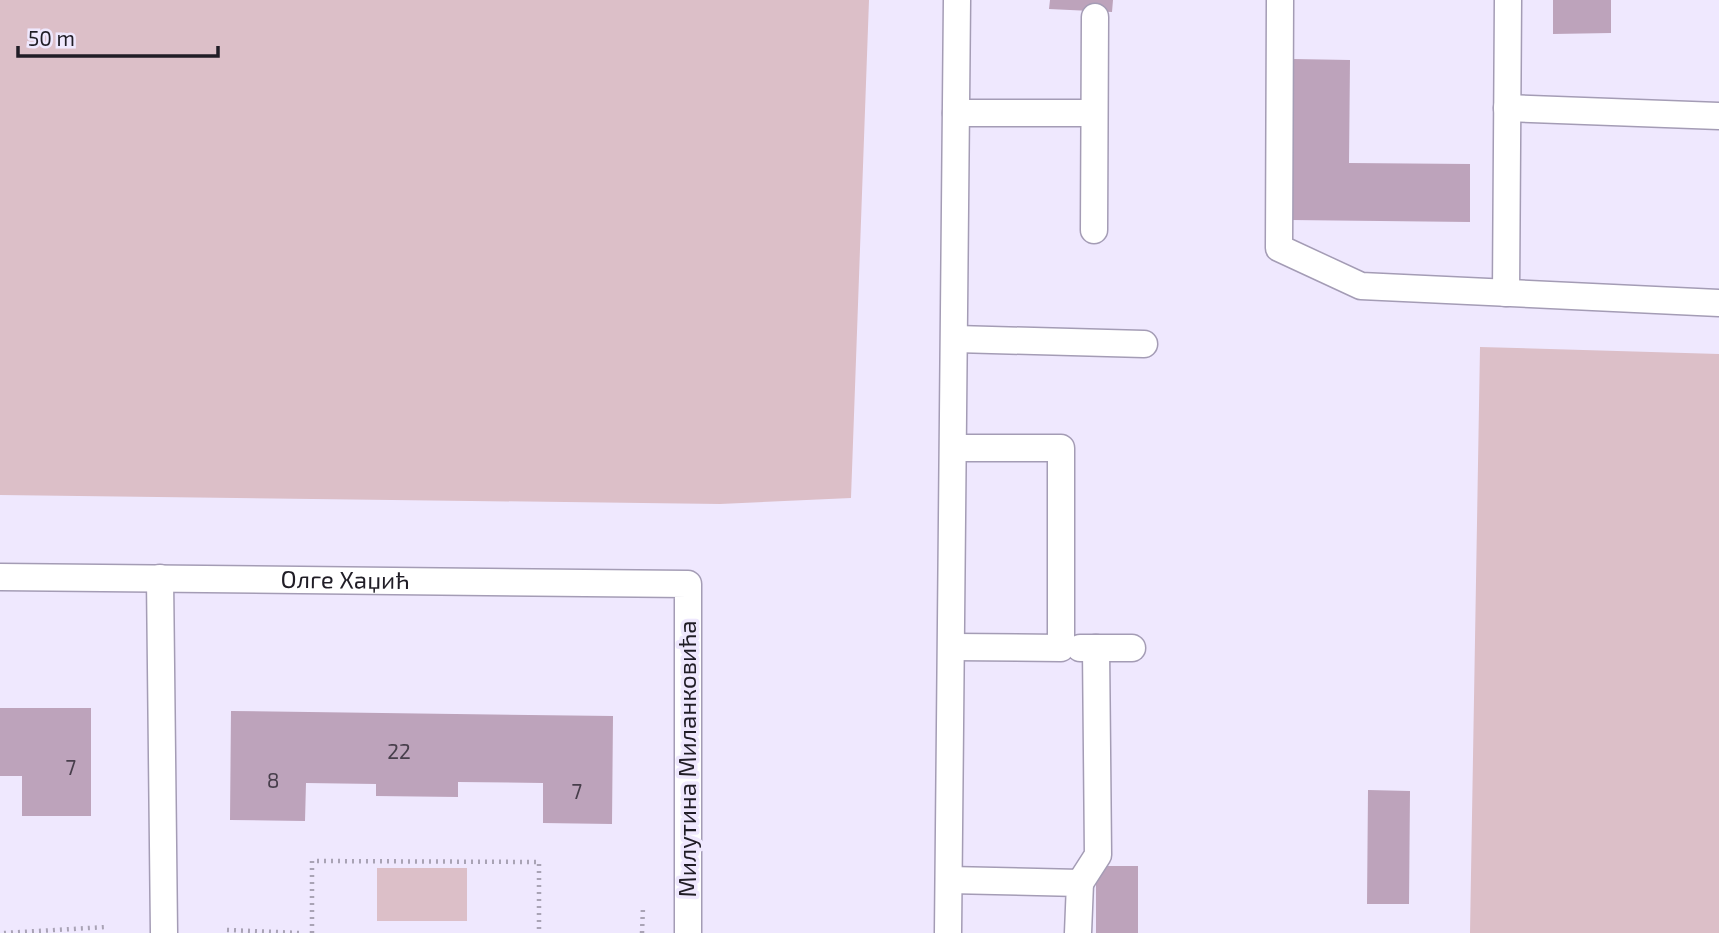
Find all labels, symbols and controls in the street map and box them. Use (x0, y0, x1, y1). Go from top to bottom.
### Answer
scale bar (18, 14, 217, 58)
text: 50 m (28, 25, 75, 50)
street label: Олге Хаџић (281, 564, 409, 594)
street label: Милутина Миланковића (672, 621, 702, 897)
house number: 22 (387, 738, 411, 763)
house number: 7 (66, 754, 77, 779)
house number: 8 (267, 767, 279, 792)
house number: 7 (572, 778, 583, 803)

